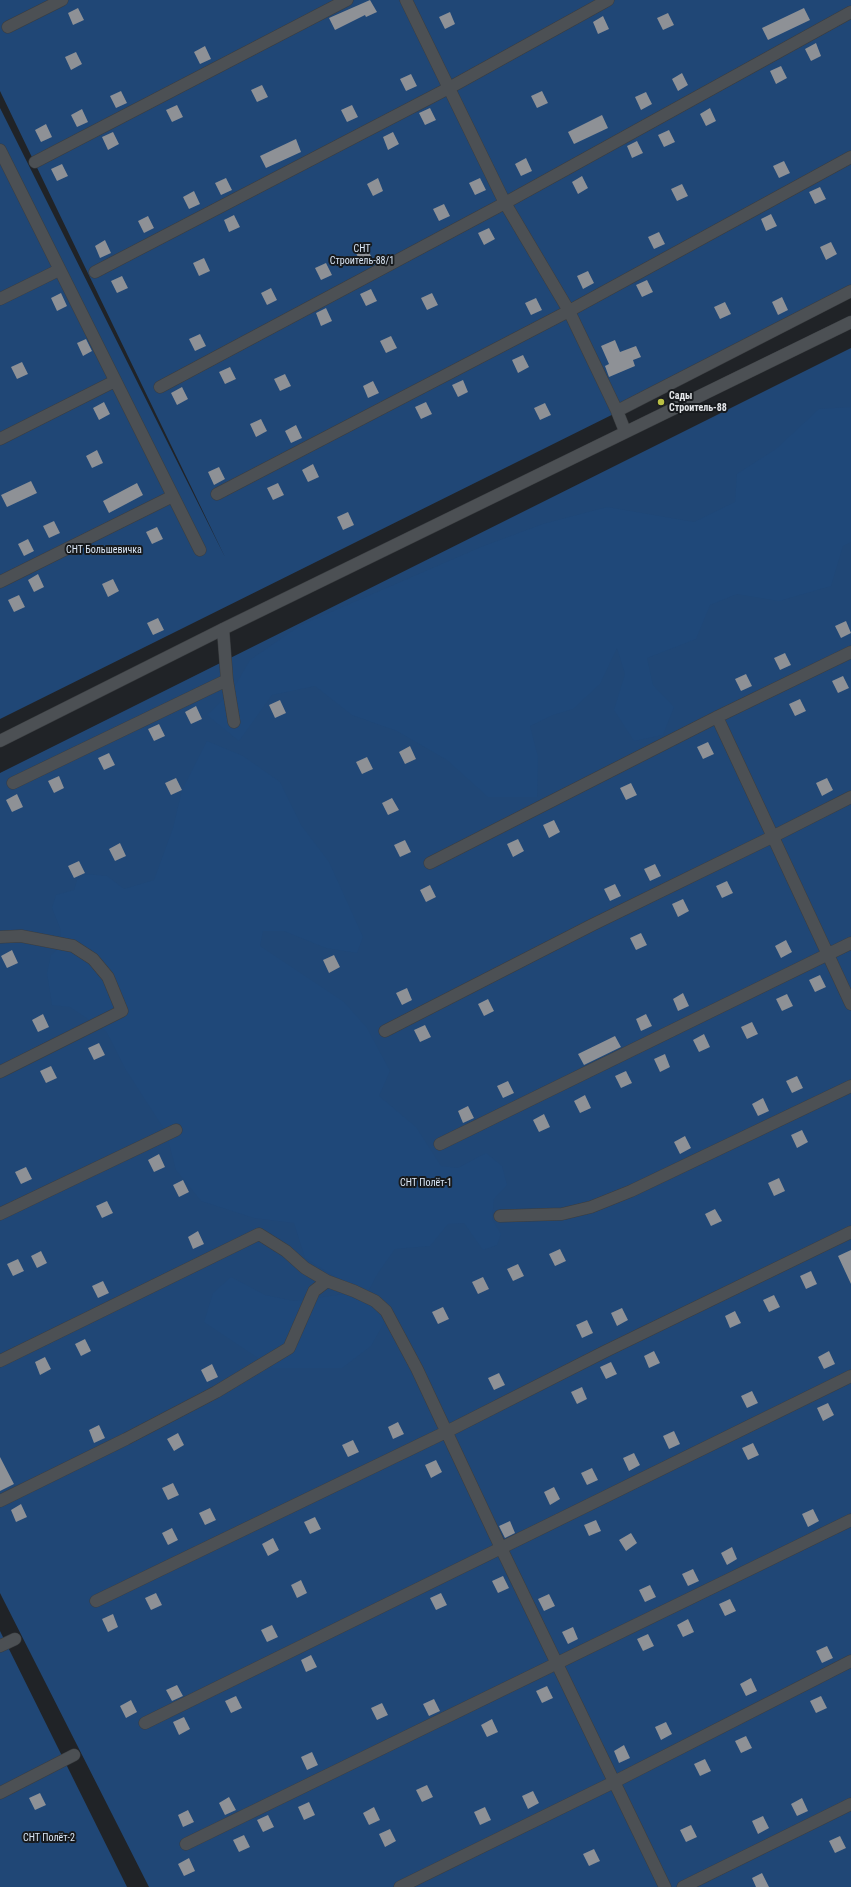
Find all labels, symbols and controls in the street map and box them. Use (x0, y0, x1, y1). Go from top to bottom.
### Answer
park label: СНТ Строитель-88/1 (330, 243, 394, 266)
place label: Сады Строитель-88 (669, 390, 727, 414)
marker: Сады Строитель-88 (656, 397, 666, 407)
park label: СНТ Большевичка (66, 544, 142, 556)
park label: СНТ Полёт-1 (400, 1177, 452, 1189)
park label: СНТ Полёт-2 (23, 1832, 75, 1844)

